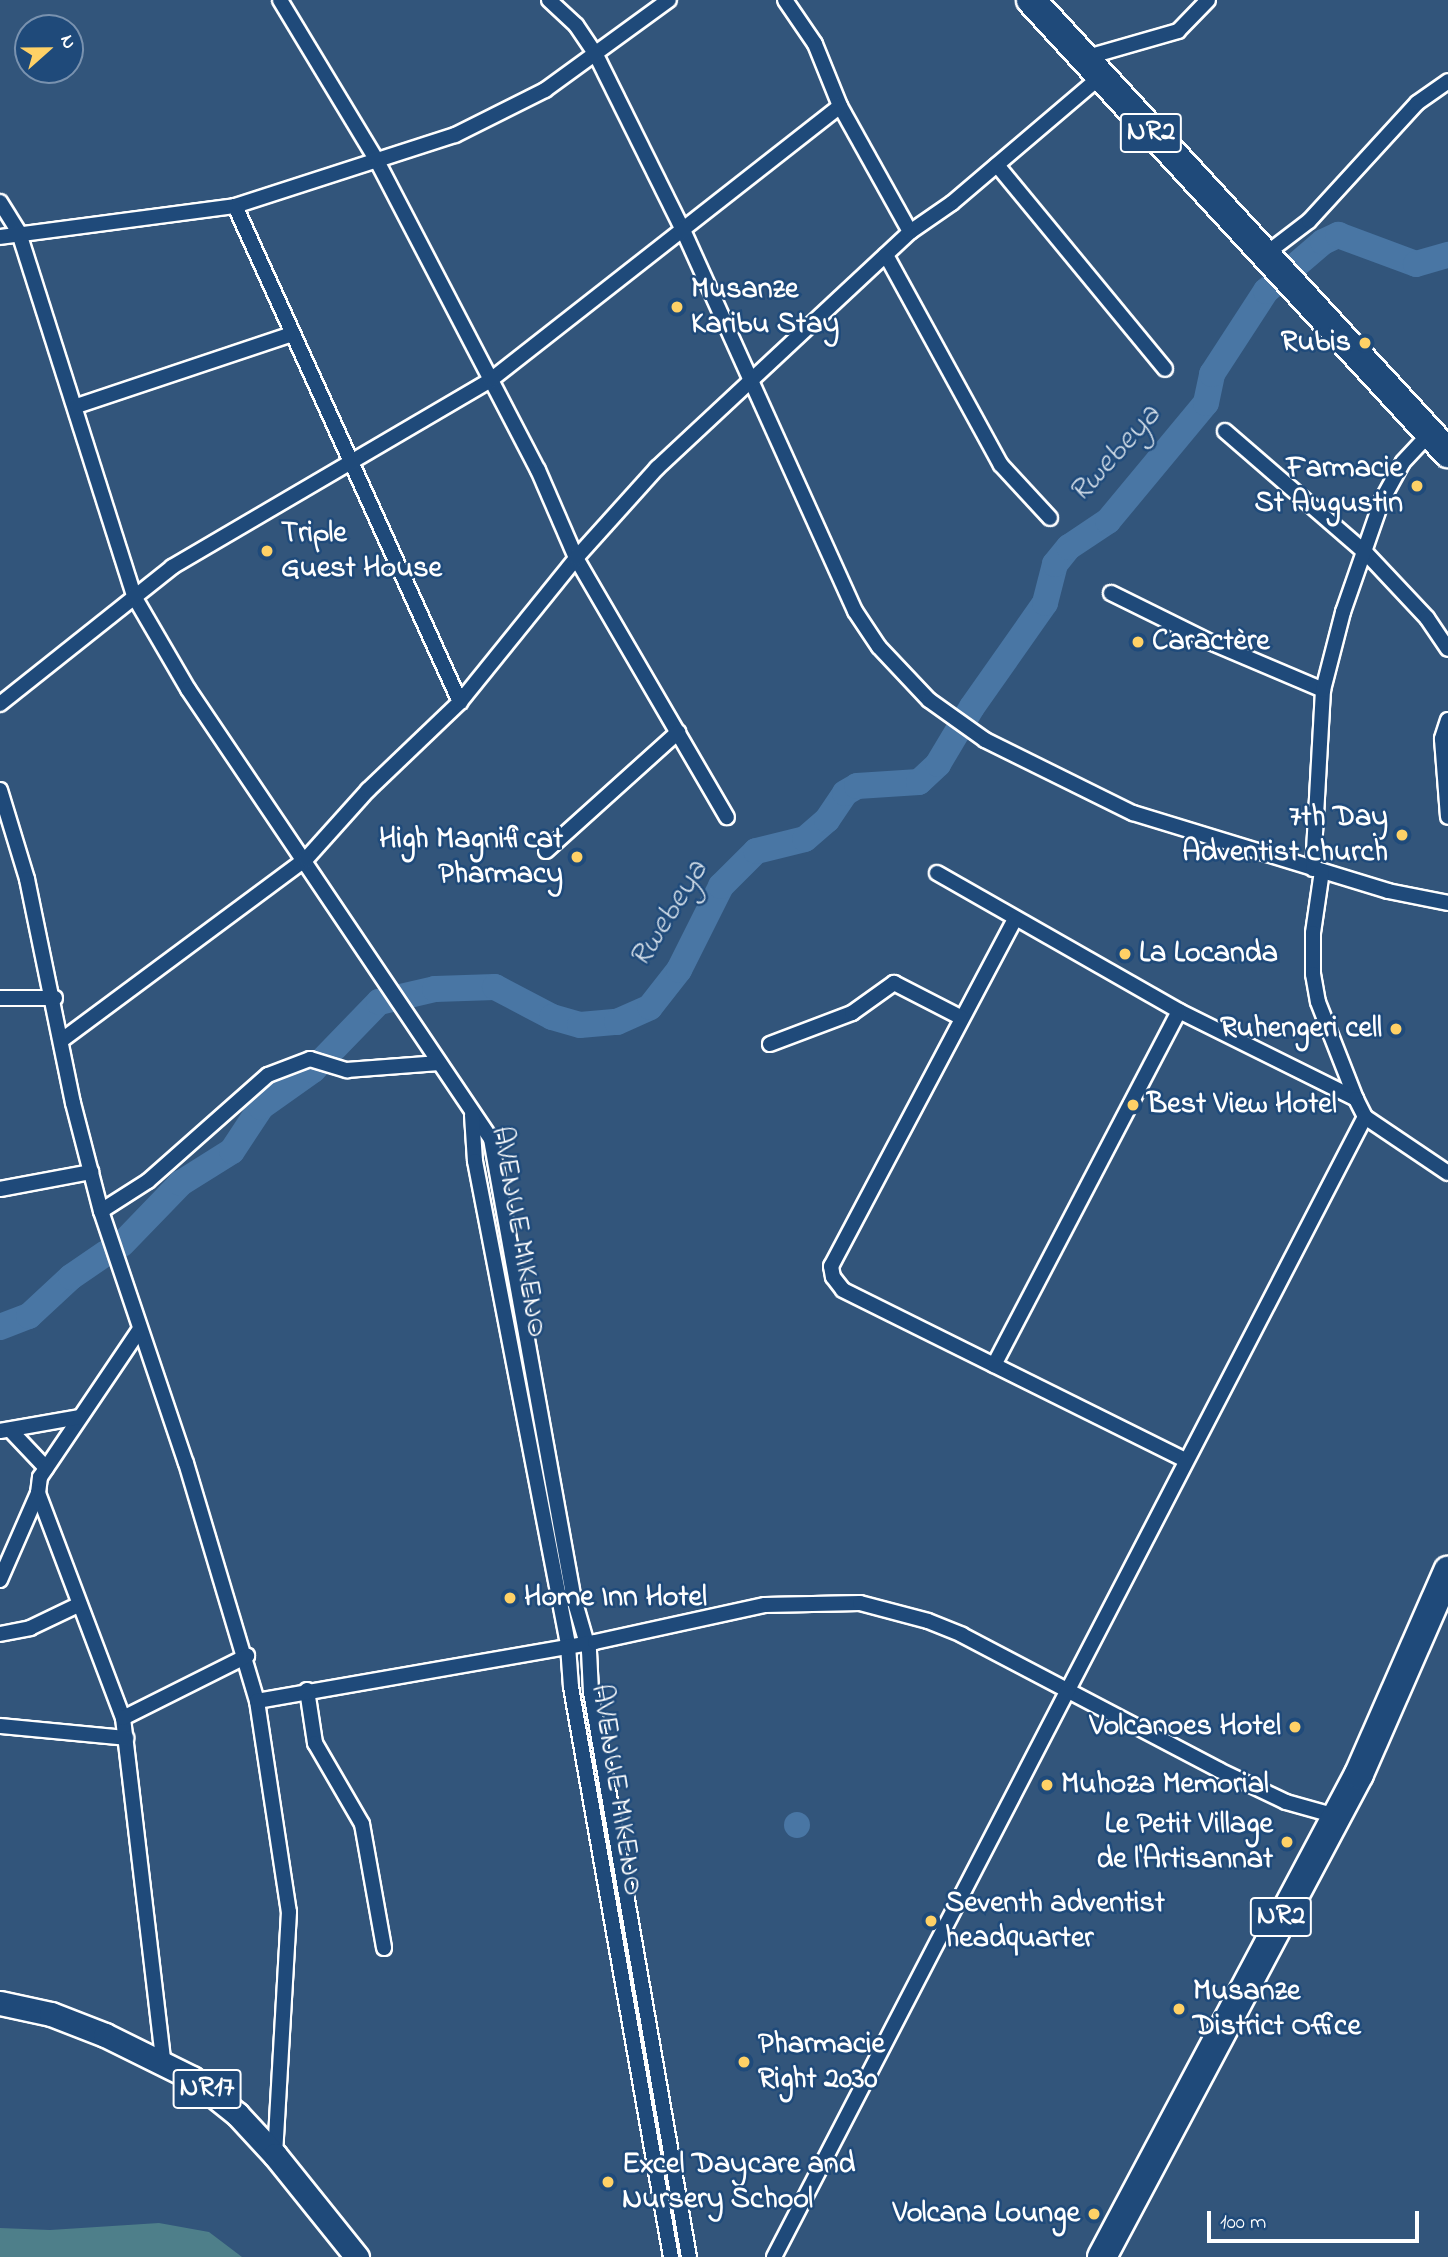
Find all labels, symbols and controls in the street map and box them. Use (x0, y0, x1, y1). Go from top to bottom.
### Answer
north arrow (14, 14, 84, 84)
text: N (52, 31, 82, 53)
road number: NR2 (1120, 108, 1182, 158)
place label: Musanze Karibu Stay (691, 272, 839, 342)
marker: Musanze Karibu Stay (669, 299, 685, 315)
place label: Rubis (1281, 325, 1351, 361)
marker: Rubis (1357, 335, 1373, 351)
water label: Rwebeya (1062, 398, 1170, 512)
place label: Farmacie St Augustin (1255, 451, 1403, 522)
marker: Farmacie St Augustin (1409, 478, 1425, 494)
place label: Triple Guest House (281, 516, 442, 586)
marker: Triple Guest House (259, 543, 275, 559)
place label: Caractère (1152, 624, 1270, 660)
marker: Caractère (1130, 634, 1146, 650)
place label: 7th Day Adventist church (1182, 800, 1388, 870)
place label: High Magnificat Pharmacy (379, 822, 563, 892)
marker: 7th Day Adventist church (1394, 827, 1410, 843)
marker: High Magnificat Pharmacy (569, 849, 585, 865)
water label: Rwebeya (622, 854, 718, 976)
place label: La Locanda (1139, 936, 1278, 972)
marker: La Locanda (1117, 946, 1133, 962)
place label: Ruhengeri cell (1220, 1011, 1382, 1047)
marker: Ruhengeri cell (1388, 1021, 1404, 1037)
place label: Best View Hotel (1147, 1087, 1337, 1123)
marker: Best View Hotel (1125, 1097, 1141, 1113)
street label: AVENUE MIKENO (482, 1124, 554, 1340)
place label: Home Inn Hotel (524, 1580, 707, 1616)
marker: Home Inn Hotel (502, 1590, 518, 1606)
street label: AVENUE MIKENO (582, 1682, 650, 1898)
place label: Volcanoes Hotel (1089, 1709, 1281, 1745)
marker: Volcanoes Hotel (1287, 1719, 1303, 1735)
place label: Muhoza Memorial (1061, 1767, 1269, 1803)
marker: Muhoza Memorial (1039, 1777, 1055, 1793)
place label: Le Petit Village de l'Artisannat (1096, 1807, 1273, 1878)
marker: Le Petit Village de l'Artisannat (1279, 1834, 1295, 1850)
place label: Seventh adventist headquarter (945, 1886, 1165, 1956)
road number: NR2 (1250, 1892, 1312, 1941)
marker: Seventh adventist headquarter (923, 1913, 939, 1929)
place label: Musanze District Office (1193, 1974, 1361, 2044)
marker: Musanze District Office (1171, 2001, 1187, 2017)
place label: Pharmacie Right 2030 (758, 2027, 885, 2098)
marker: Pharmacie Right 2030 (736, 2054, 752, 2070)
road number: NR17 (172, 2064, 242, 2114)
place label: Excel Daycare and Nursery School (622, 2147, 855, 2218)
marker: Excel Daycare and Nursery School (600, 2174, 616, 2190)
place label: Volcana Lounge (893, 2196, 1080, 2232)
scale bar (1210, 2198, 1422, 2242)
marker: Volcana Lounge (1086, 2206, 1102, 2222)
text: 100 m (1220, 2208, 1266, 2238)

